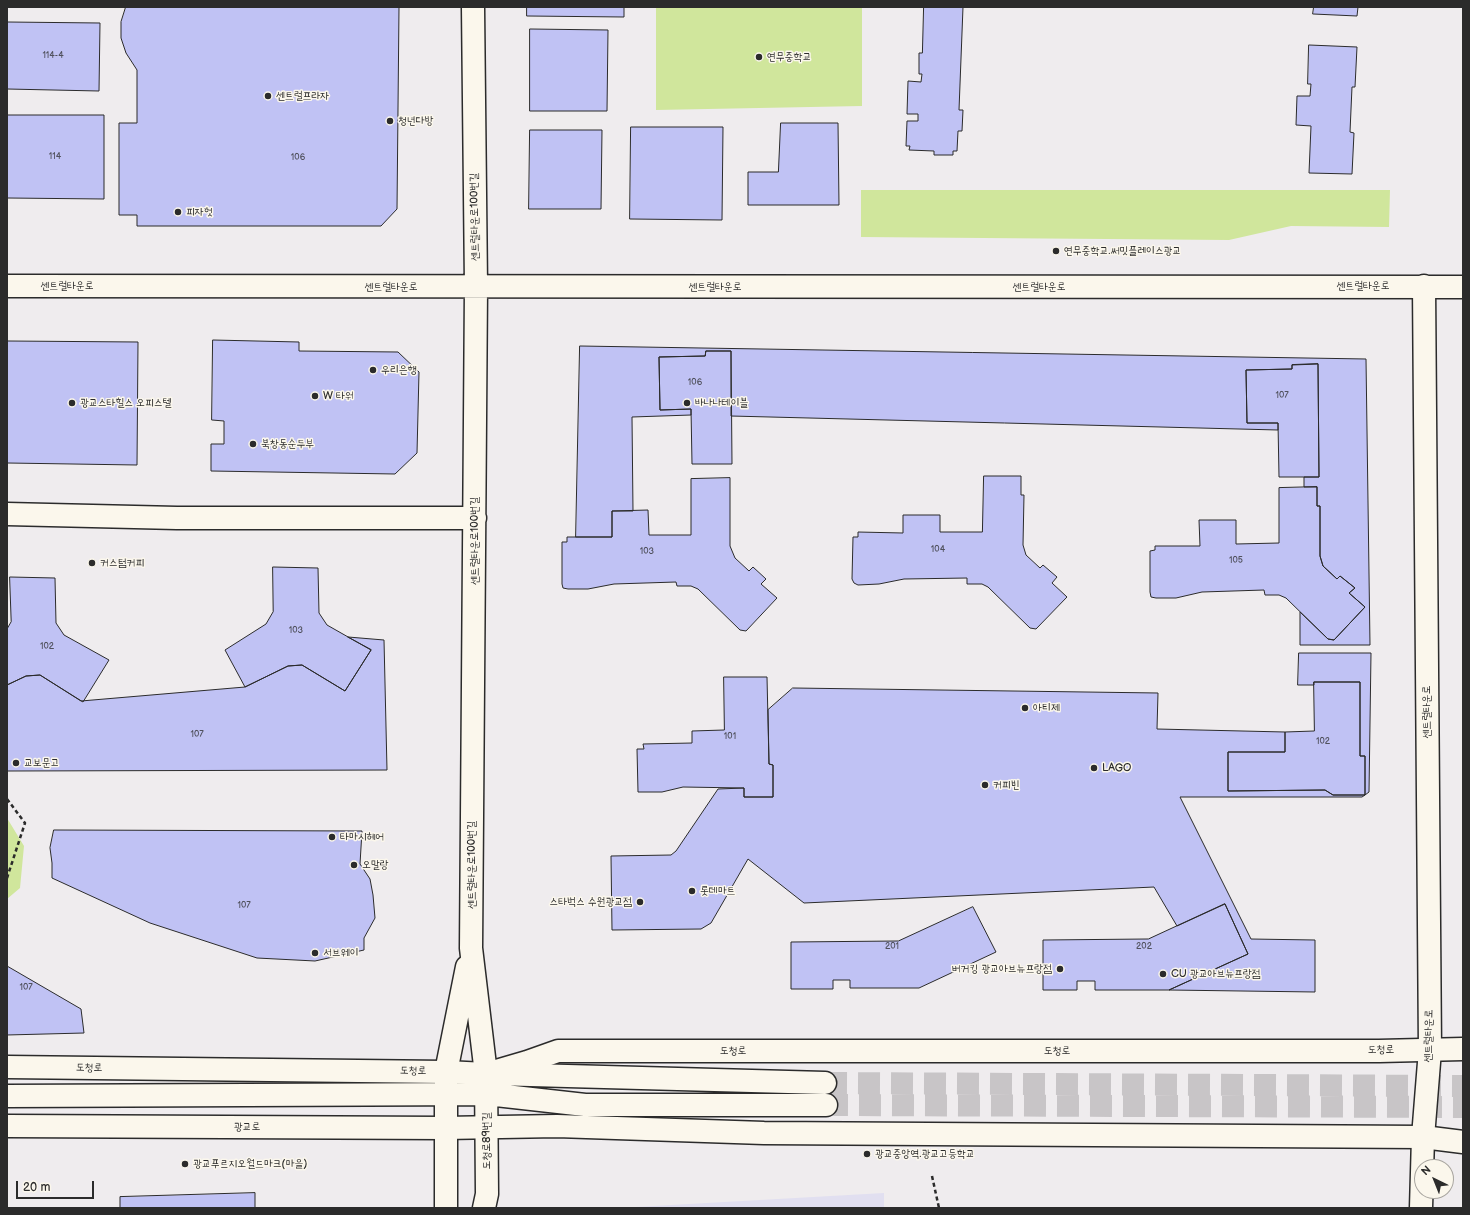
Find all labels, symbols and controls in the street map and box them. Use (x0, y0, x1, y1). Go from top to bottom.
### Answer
place label: 연무중학교 (767, 50, 811, 64)
house number: 114-4 (42, 51, 64, 61)
marker: 연무중학교 (754, 52, 764, 62)
place label: 센트럴프라자 (276, 89, 329, 103)
marker: 센트럴프라자 (263, 91, 273, 101)
place label: 청년다방 (398, 114, 433, 128)
marker: 청년다방 (385, 116, 395, 126)
house number: 114 (49, 152, 61, 162)
house number: 106 (291, 153, 305, 163)
street label: 센트럴타운로100번길 (468, 173, 482, 261)
place label: 피자헛 (186, 205, 213, 219)
marker: 피자헛 (173, 207, 183, 217)
place label: 연무중학교.써밋플레이스광교 (1064, 244, 1181, 258)
marker: 연무중학교.써밋플레이스광교 (1051, 246, 1061, 256)
street label: 센트럴타운로 (40, 279, 94, 293)
street label: 센트럴타운로 (1336, 279, 1390, 293)
street label: 센트럴타운로 (364, 280, 418, 294)
street label: 센트럴타운로 (688, 280, 742, 294)
street label: 센트럴타운로 (1012, 280, 1066, 294)
place label: 우리은행 (381, 363, 416, 377)
marker: 우리은행 (368, 365, 378, 375)
house number: 106 (688, 378, 702, 388)
place label: W 타워 (323, 389, 354, 403)
marker: W 타워 (310, 391, 320, 401)
house number: 107 (1275, 391, 1289, 401)
place label: 광교스타힐스 오피스텔 (80, 396, 171, 410)
place label: 바나나테이블 (695, 396, 748, 410)
marker: 광교스타힐스 오피스텔 (67, 398, 77, 408)
marker: 바나나테이블 (682, 398, 692, 408)
place label: 북창동순두부 (261, 437, 314, 451)
marker: 북창동순두부 (248, 439, 258, 449)
street label: 센트럴타운로100번길 (468, 497, 482, 585)
house number: 104 (931, 545, 945, 555)
house number: 103 (640, 547, 654, 557)
place label: 커스텀커피 (100, 556, 144, 570)
house number: 105 (1229, 556, 1243, 566)
marker: 커스텀커피 (87, 558, 97, 568)
house number: 103 (289, 626, 303, 636)
house number: 102 (40, 642, 54, 652)
street label: 센트럴타운로 (1420, 685, 1434, 739)
place label: 아티제 (1033, 701, 1060, 715)
marker: 아티제 (1020, 703, 1030, 713)
house number: 107 (190, 730, 204, 740)
house number: 101 (724, 732, 736, 742)
house number: 102 (1316, 737, 1330, 747)
place label: 교보문고 (24, 756, 59, 770)
marker: 교보문고 (11, 758, 21, 768)
place label: LAGO (1102, 761, 1131, 775)
marker: LAGO (1089, 763, 1099, 773)
place label: 커피빈 (993, 778, 1020, 792)
marker: 커피빈 (980, 780, 990, 790)
street label: 센트럴타운로100번길 (465, 821, 479, 909)
place label: 타마시헤어 (340, 830, 384, 844)
marker: 타마시헤어 (327, 832, 337, 842)
place label: 오말랑 (362, 858, 389, 872)
marker: 오말랑 (349, 860, 359, 870)
place label: 롯데마트 (700, 884, 735, 898)
marker: 롯데마트 (687, 886, 697, 896)
place label: 스타벅스 수원광교점 (549, 895, 632, 909)
marker: 스타벅스 수원광교점 (635, 897, 645, 907)
house number: 107 (237, 901, 251, 911)
house number: 201 (885, 942, 899, 952)
house number: 202 (1136, 942, 1152, 952)
place label: 서브웨이 (323, 946, 358, 960)
marker: 서브웨이 (310, 948, 320, 958)
place label: 버거킹 광교아브뉴프랑점 (952, 962, 1052, 976)
marker: 버거킹 광교아브뉴프랑점 (1055, 964, 1065, 974)
place label: CU 광교아브뉴프랑점 (1171, 967, 1261, 981)
marker: CU 광교아브뉴프랑점 (1158, 969, 1168, 979)
house number: 107 (19, 983, 33, 993)
street label: 센트럴타운로 (1422, 1009, 1436, 1063)
street label: 도청로 (1368, 1043, 1394, 1057)
street label: 도청로 (720, 1044, 746, 1058)
street label: 도청로 (1044, 1044, 1070, 1058)
street label: 도청로 (76, 1061, 102, 1075)
street label: 도청로 (400, 1064, 426, 1078)
street label: 도청로89번길 (480, 1112, 494, 1170)
street label: 광교로 (234, 1120, 260, 1134)
place label: 광교중앙역.광교고등학교 (875, 1147, 975, 1161)
marker: 광교중앙역.광교고등학교 (862, 1149, 872, 1159)
place label: 광교푸르지오월드마크(마을) (193, 1157, 307, 1171)
marker: 광교푸르지오월드마크(마을) (180, 1159, 190, 1169)
north arrow (1414, 1159, 1454, 1199)
text: N (1419, 1163, 1434, 1178)
scale bar (18, 1173, 96, 1199)
text: 20 m (23, 1180, 50, 1195)

